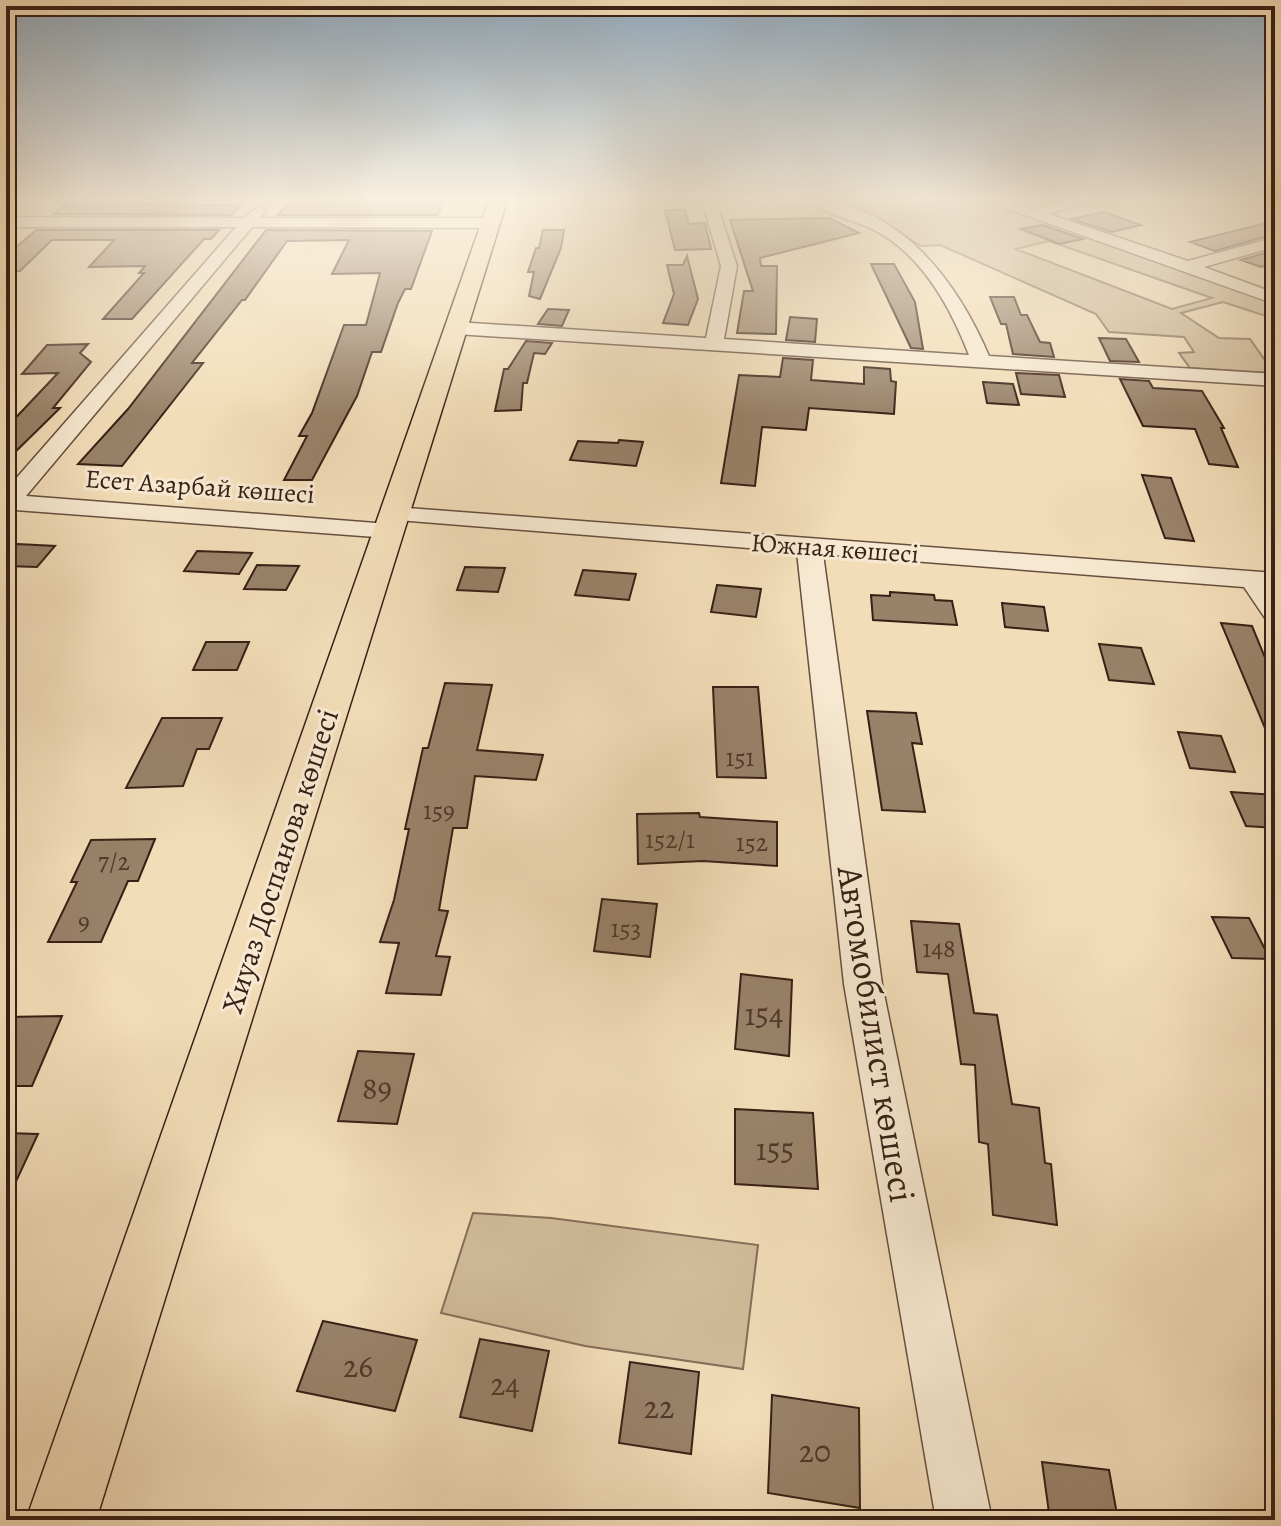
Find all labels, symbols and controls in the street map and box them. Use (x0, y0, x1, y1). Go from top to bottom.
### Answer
street label: Есет Азарбай көшесі (84, 461, 316, 512)
street label: Южная көшесі (750, 525, 920, 572)
street label: Хиуаз Доспанова көшесі (212, 704, 348, 1018)
house number: 151 (726, 740, 755, 775)
house number: 159 (423, 793, 455, 828)
house number: 152/1 (645, 822, 695, 857)
house number: 152 (736, 825, 768, 860)
house number: 7/2 (98, 844, 130, 879)
street label: Автомобилист көшесі (826, 862, 927, 1206)
house number: 9 (78, 904, 90, 939)
house number: 153 (611, 911, 641, 946)
house number: 148 (922, 931, 956, 966)
house number: 154 (744, 992, 784, 1036)
house number: 89 (362, 1066, 392, 1110)
house number: 155 (756, 1127, 794, 1171)
house number: 26 (343, 1344, 373, 1388)
house number: 24 (490, 1362, 520, 1406)
house number: 22 (644, 1385, 674, 1429)
house number: 20 (799, 1429, 831, 1473)

